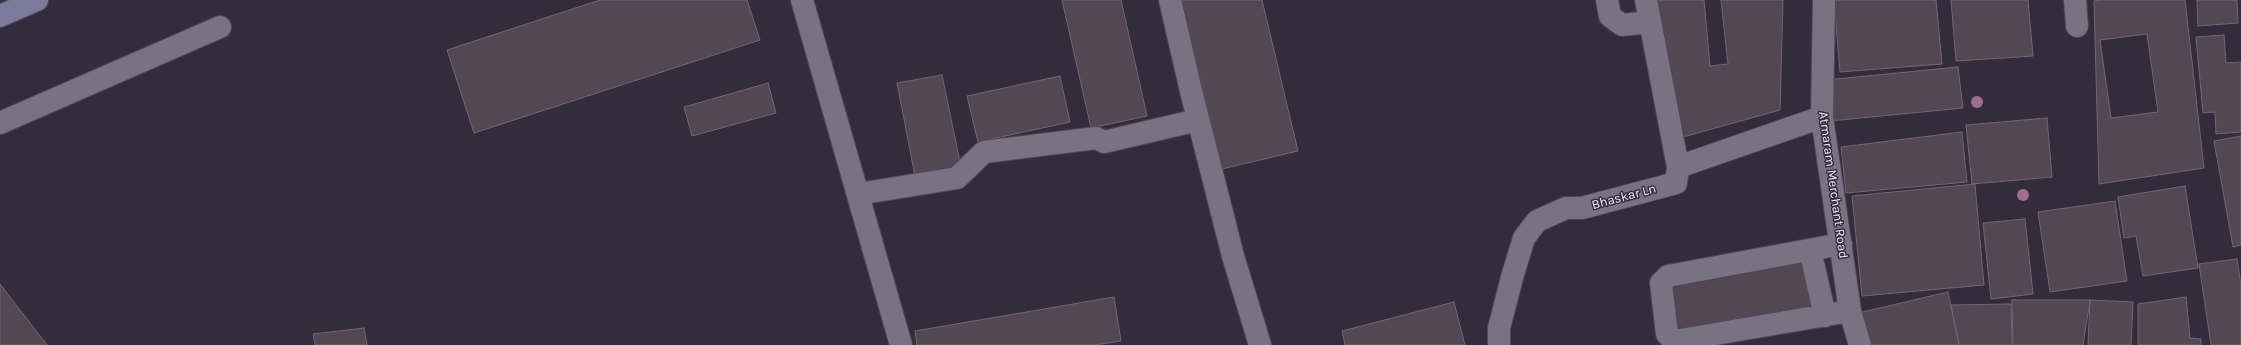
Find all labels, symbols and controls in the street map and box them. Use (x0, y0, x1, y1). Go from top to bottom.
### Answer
street label: Atmaram Merchant Road (1815, 110, 1851, 260)
street label: Bhaskar Ln (1590, 181, 1658, 213)

